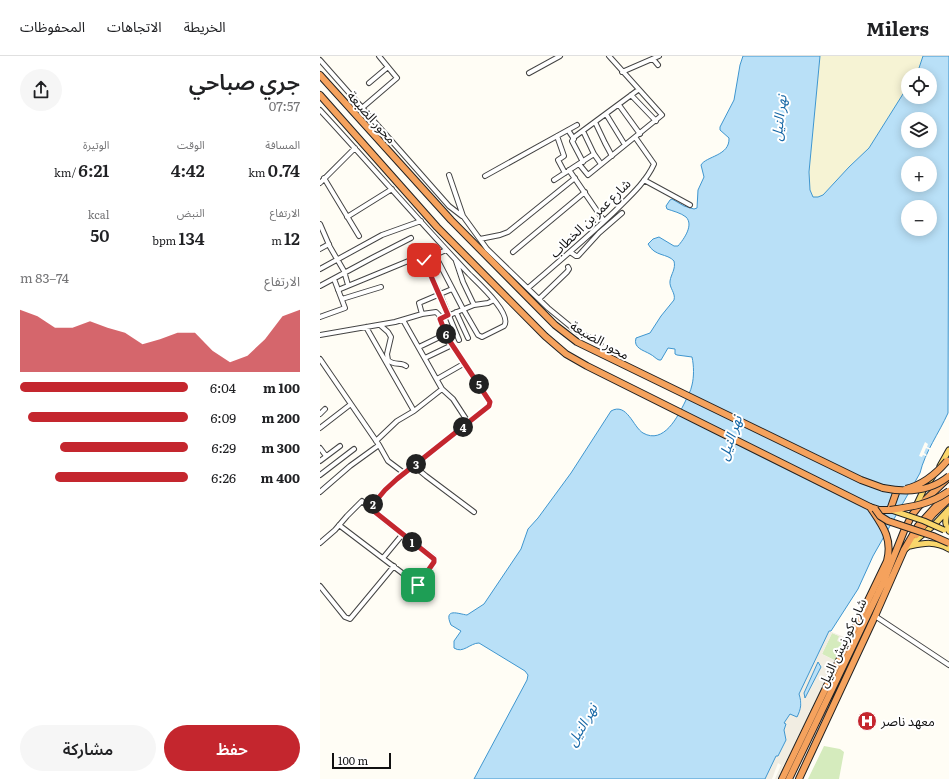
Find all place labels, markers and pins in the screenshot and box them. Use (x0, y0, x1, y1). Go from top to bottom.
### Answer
pin (407, 243, 441, 277)
pin: 6 (436, 324, 456, 344)
pin: 5 (469, 374, 489, 394)
pin: 4 (453, 417, 473, 437)
pin: 3 (406, 454, 426, 474)
pin: 2 (363, 494, 383, 514)
pin: 1 (402, 532, 422, 552)
pin (401, 568, 435, 602)
hospital icon: معهد ناصر (856, 710, 878, 732)
place label: معهد ناصر (880, 711, 935, 730)

